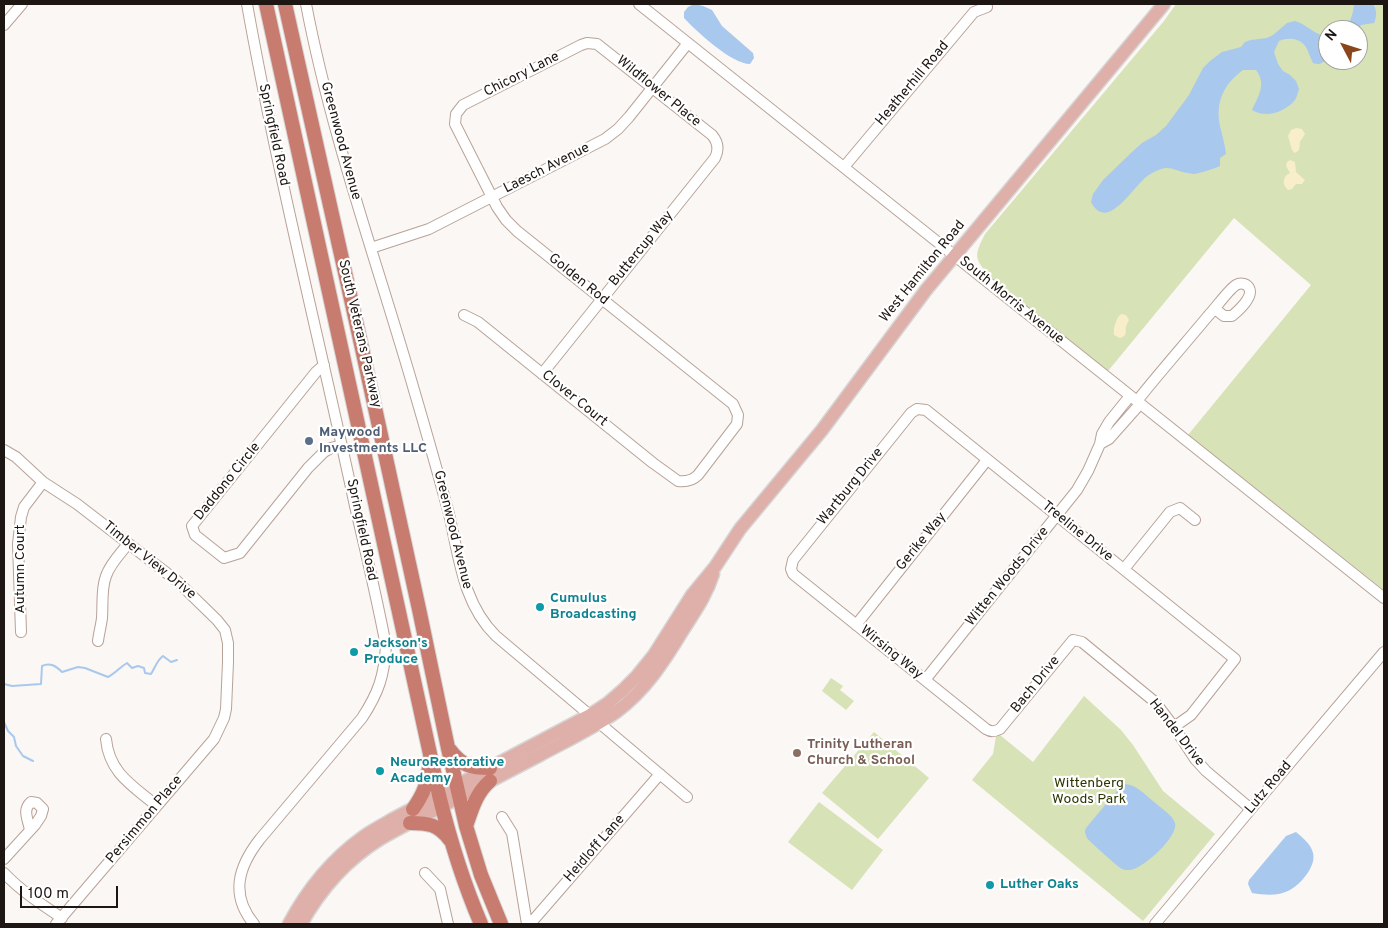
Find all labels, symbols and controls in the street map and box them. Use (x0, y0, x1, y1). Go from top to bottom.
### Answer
north arrow (1318, 20, 1368, 70)
text: N (1322, 26, 1342, 45)
street label: Heatherhill Road (873, 38, 953, 130)
street label: Chicory Lane (481, 49, 563, 101)
street label: Wildflower Place (612, 53, 704, 131)
street label: Greenwood Avenue (316, 80, 364, 202)
street label: Springfield Road (254, 82, 292, 188)
street label: Laesch Avenue (501, 140, 593, 198)
street label: Buttercup Way (606, 208, 678, 290)
street label: West Hamilton Road (877, 218, 969, 326)
street label: Golden Rod (544, 251, 612, 309)
street label: South Morris Avenue (955, 254, 1067, 348)
street label: South Veterans Parkway (334, 258, 384, 410)
street label: Clover Court (538, 367, 610, 431)
place label: Maywood Investments LLC (319, 425, 427, 458)
marker: Maywood Investments LLC (303, 435, 315, 447)
street label: Daddono Circle (191, 440, 265, 524)
street label: Wartburg Drive (815, 445, 887, 529)
street label: Greenwood Avenue (429, 469, 475, 591)
street label: Springfield Road (342, 477, 380, 583)
street label: Treeline Drive (1038, 498, 1116, 566)
street label: Gerike Way (893, 509, 951, 575)
street label: Timber View Drive (99, 518, 199, 604)
street label: Autumn Court (13, 524, 29, 614)
street label: Witten Woods Drive (963, 524, 1053, 630)
place label: Cumulus Broadcasting (550, 591, 637, 624)
marker: Cumulus Broadcasting (534, 601, 546, 613)
street label: Wirsing Way (856, 623, 926, 683)
place label: Jackson's Produce (364, 636, 428, 669)
marker: Jackson's Produce (348, 646, 360, 658)
street label: Bach Drive (1008, 653, 1064, 717)
street label: Handel Drive (1145, 696, 1207, 770)
place label: Trinity Lutheran Church & School (807, 737, 915, 770)
marker: Trinity Lutheran Church & School (791, 747, 803, 759)
place label: NeuroRestorative Academy (390, 755, 504, 788)
street label: Lutz Road (1242, 758, 1296, 818)
marker: NeuroRestorative Academy (374, 765, 386, 777)
street label: Persimmon Place (103, 773, 187, 867)
park label: Wittenberg Woods Park (1052, 776, 1126, 809)
street label: Heidloff Lane (561, 812, 629, 886)
scale bar (22, 876, 120, 908)
place label: Luther Oaks (1000, 877, 1079, 893)
marker: Luther Oaks (984, 879, 996, 891)
text: 100 m (28, 885, 69, 904)

